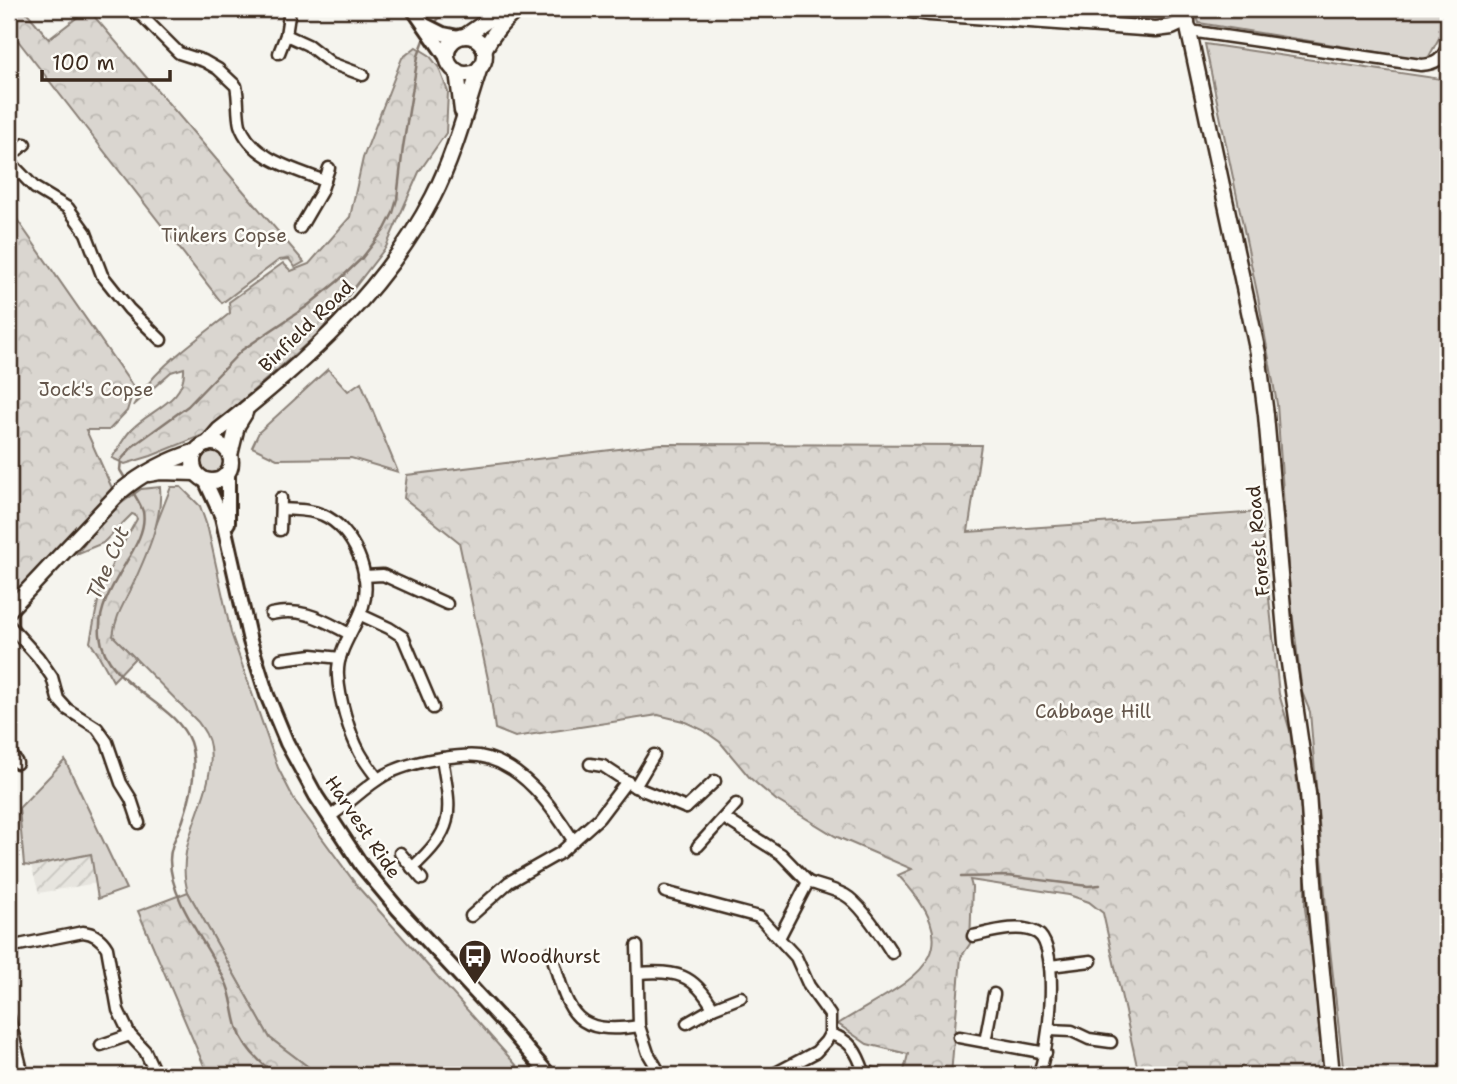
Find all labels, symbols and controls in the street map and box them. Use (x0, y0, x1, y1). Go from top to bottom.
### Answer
scale bar (42, 38, 170, 82)
text: 100 m (52, 49, 115, 77)
park label: Tinkers Copse (161, 223, 287, 248)
street label: Binfield Road (253, 274, 359, 378)
park label: Jock's Copse (39, 377, 153, 402)
street label: Forest Road (1241, 485, 1275, 597)
water label: The Cut (80, 521, 136, 604)
park label: Cabbage Hill (1035, 699, 1151, 724)
street label: Harvest Ride (319, 771, 407, 883)
bus stop icon: Woodhurst (456, 937, 494, 986)
place label: Woodhurst (500, 944, 600, 969)

